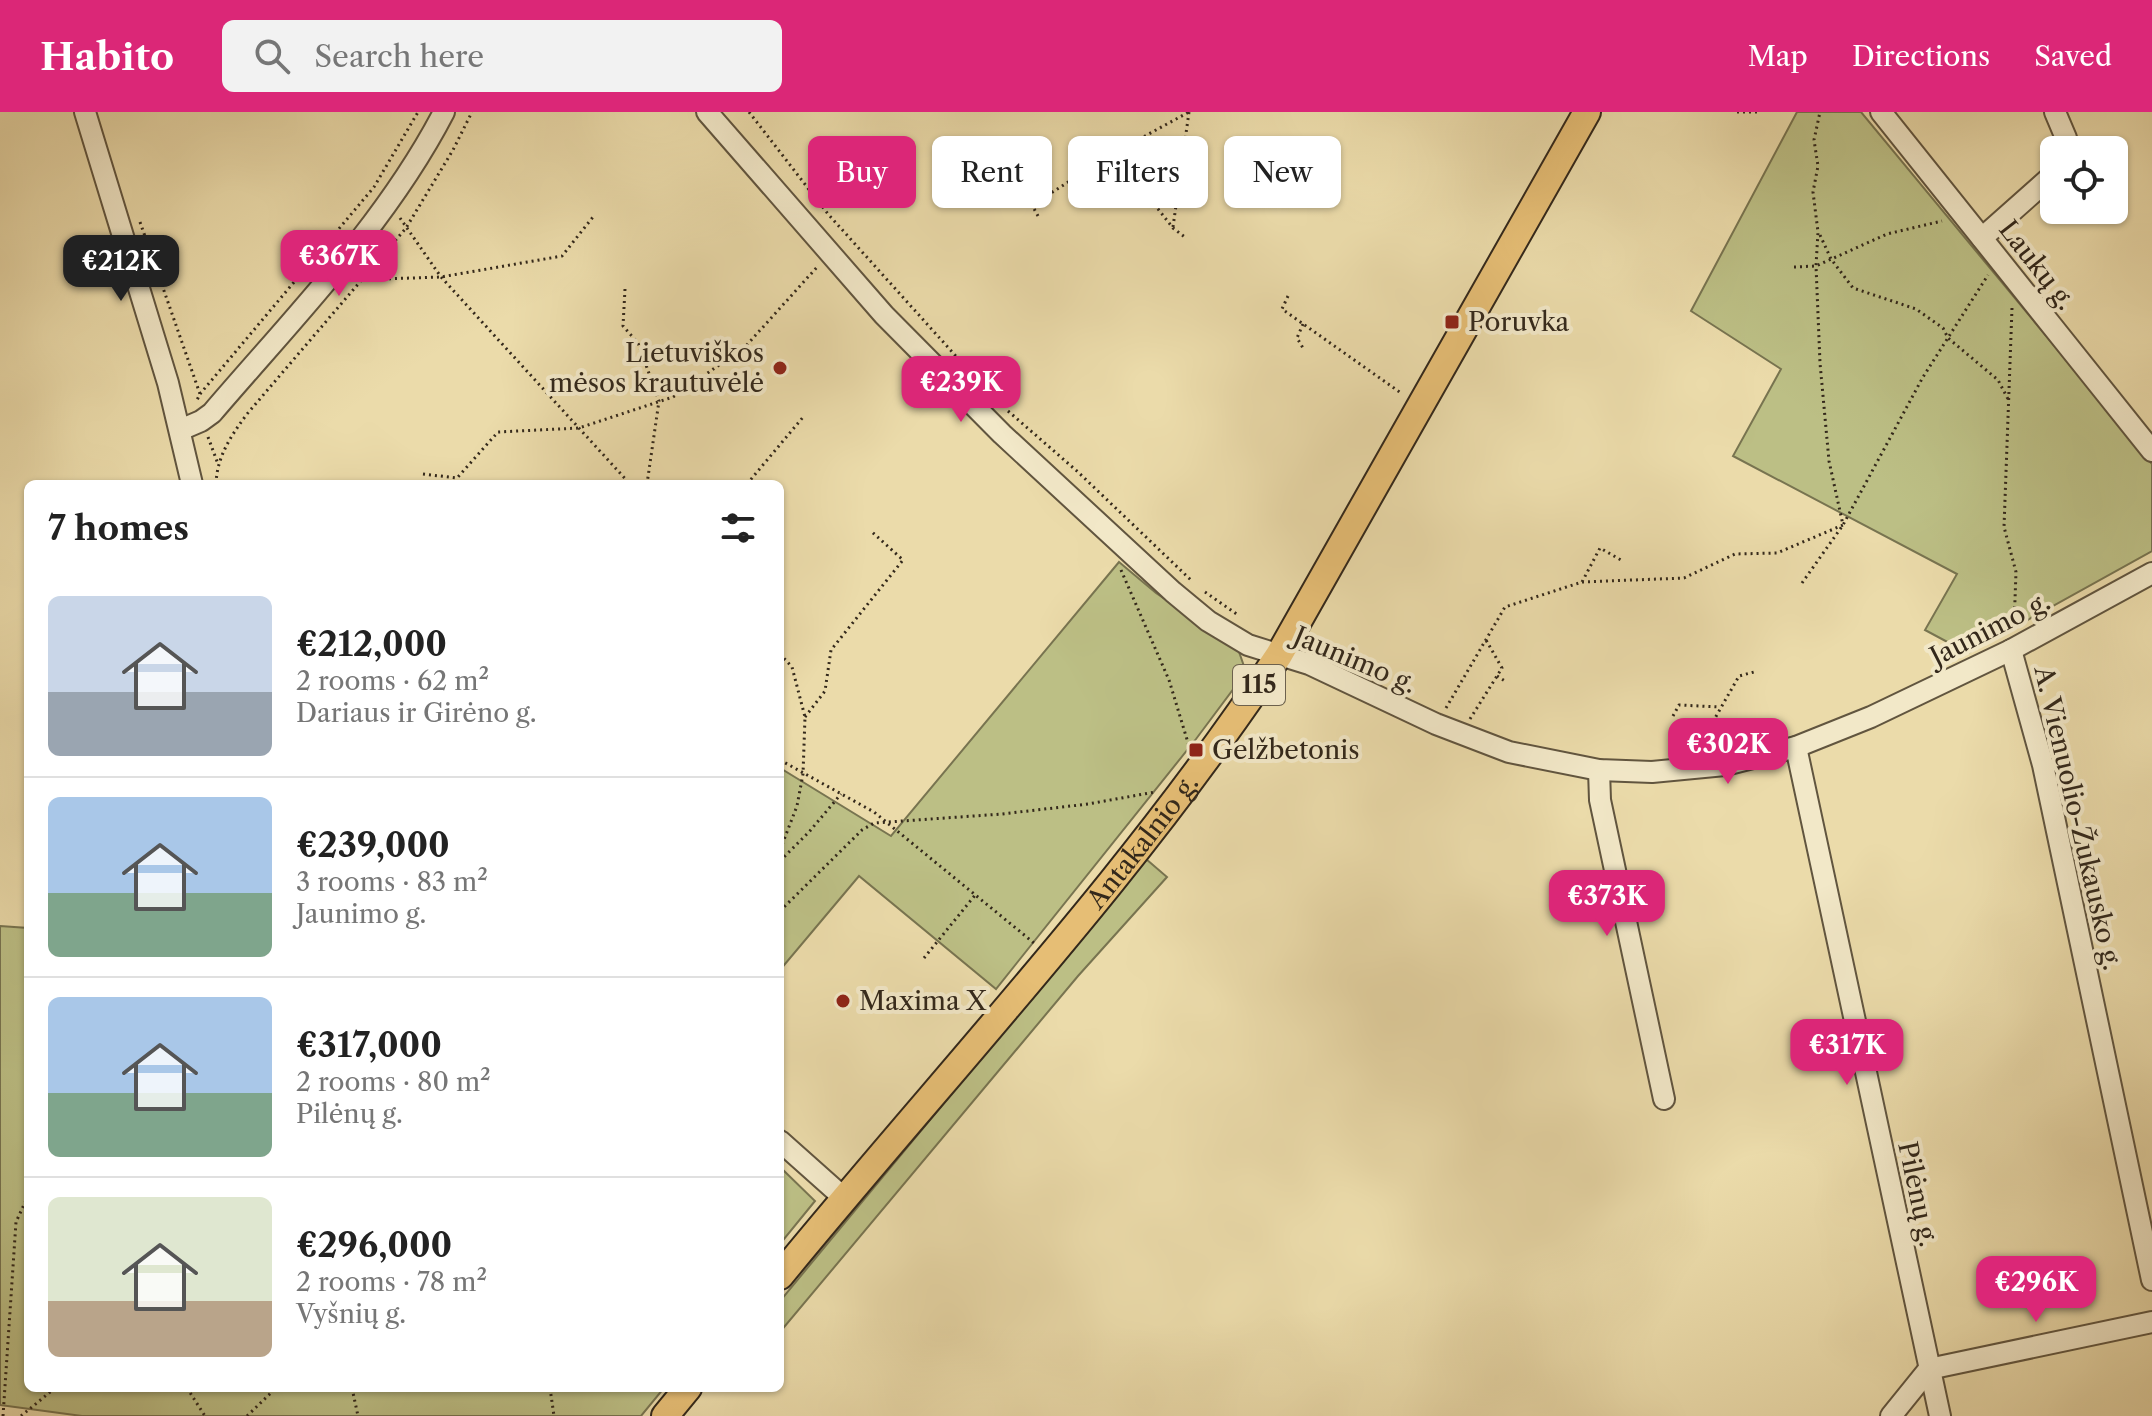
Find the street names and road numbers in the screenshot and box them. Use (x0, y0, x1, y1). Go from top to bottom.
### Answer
street label: Laukų g. (1992, 214, 2082, 316)
street label: Jaunimo g. (1921, 585, 2055, 675)
street label: Jaunimo g. (1285, 618, 1421, 700)
street label: A. Vienuolio-Žukausko g. (2027, 662, 2130, 973)
road number: 115 (1233, 665, 1285, 705)
street label: Antakalnio g. (1079, 768, 1205, 916)
street label: Pilėnų g. (1891, 1138, 1945, 1250)

